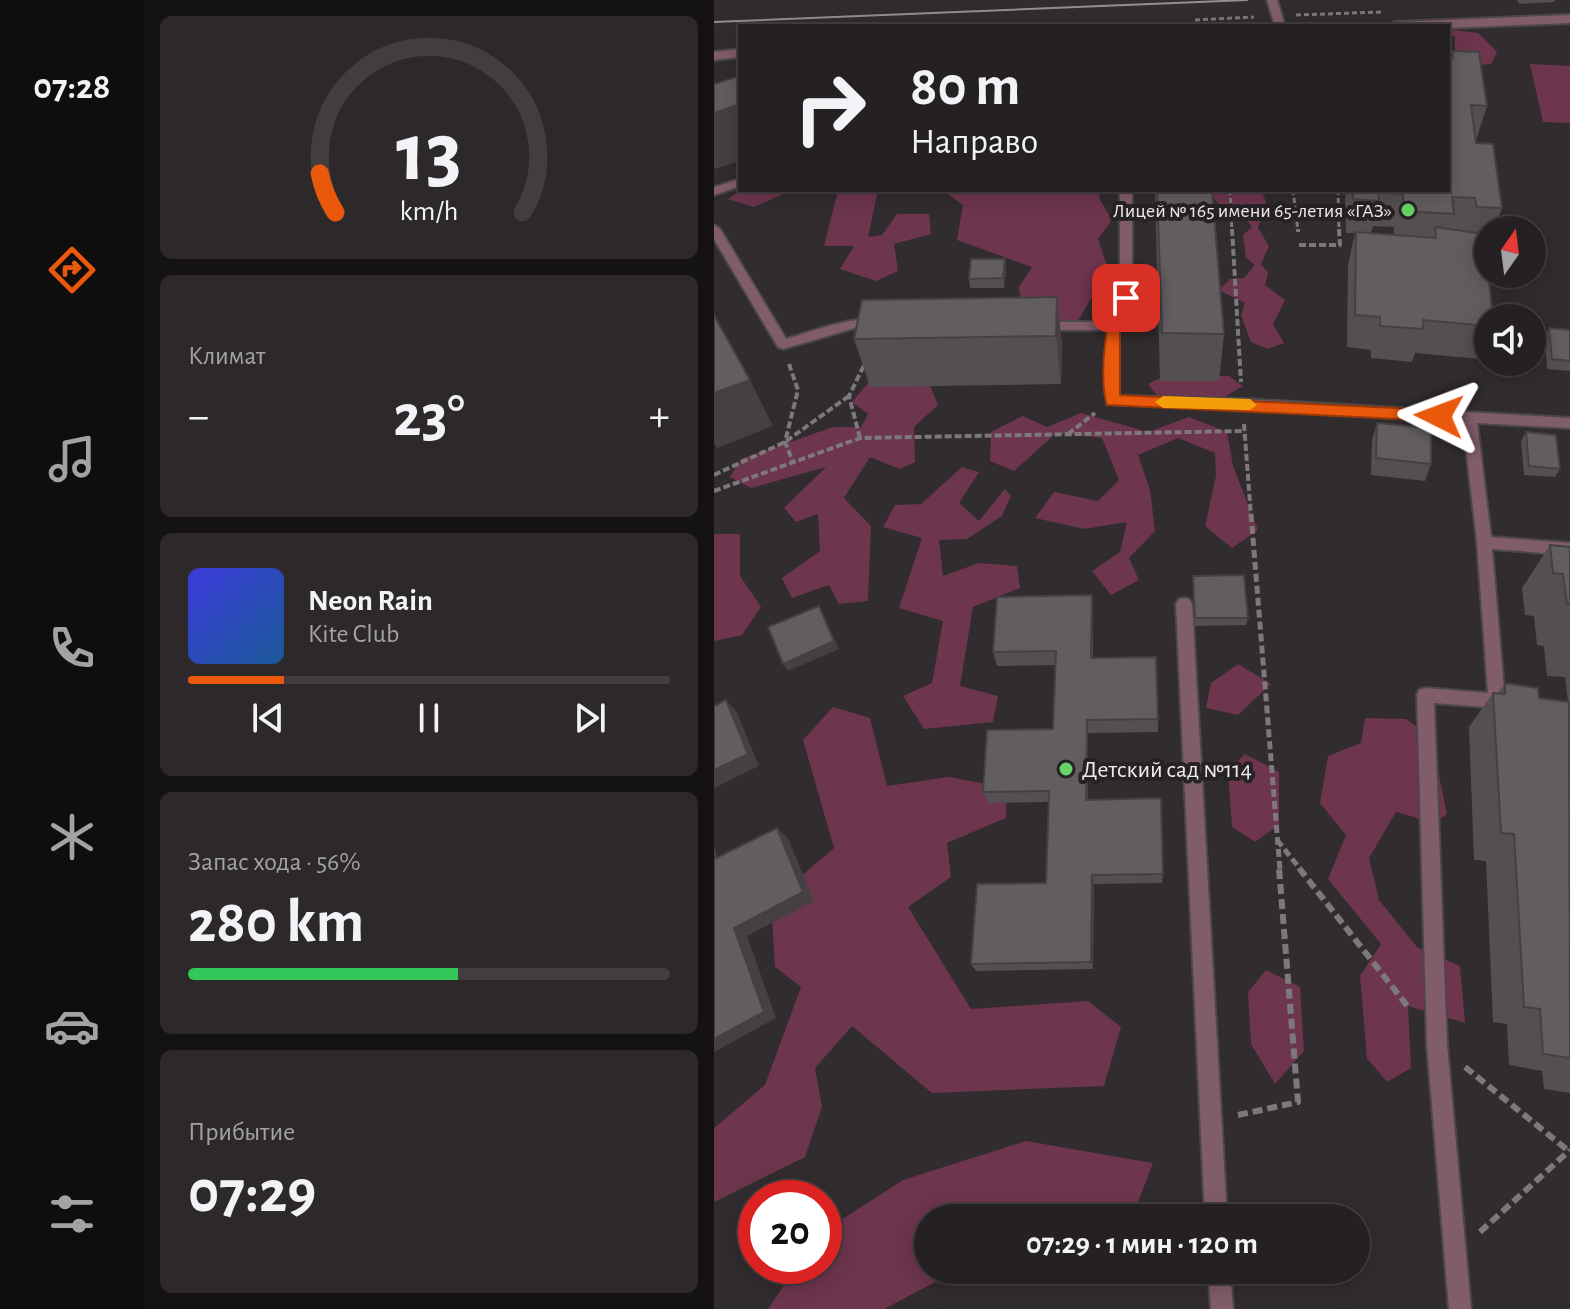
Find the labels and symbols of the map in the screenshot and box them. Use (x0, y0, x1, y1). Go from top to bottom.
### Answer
place label: Лицей № 165 имени 65-летия «ГАЗ» (1113, 201, 1392, 221)
marker: Лицей № 165 имени 65-летия «ГАЗ» (1399, 201, 1417, 219)
north arrow (1474, 216, 1546, 288)
pin (1092, 264, 1160, 332)
position arrow (1397, 374, 1481, 458)
place label: Детский сад №114 (1082, 758, 1252, 782)
marker: Детский сад №114 (1057, 760, 1075, 778)
speed limit sign: 20 (738, 1180, 842, 1284)

